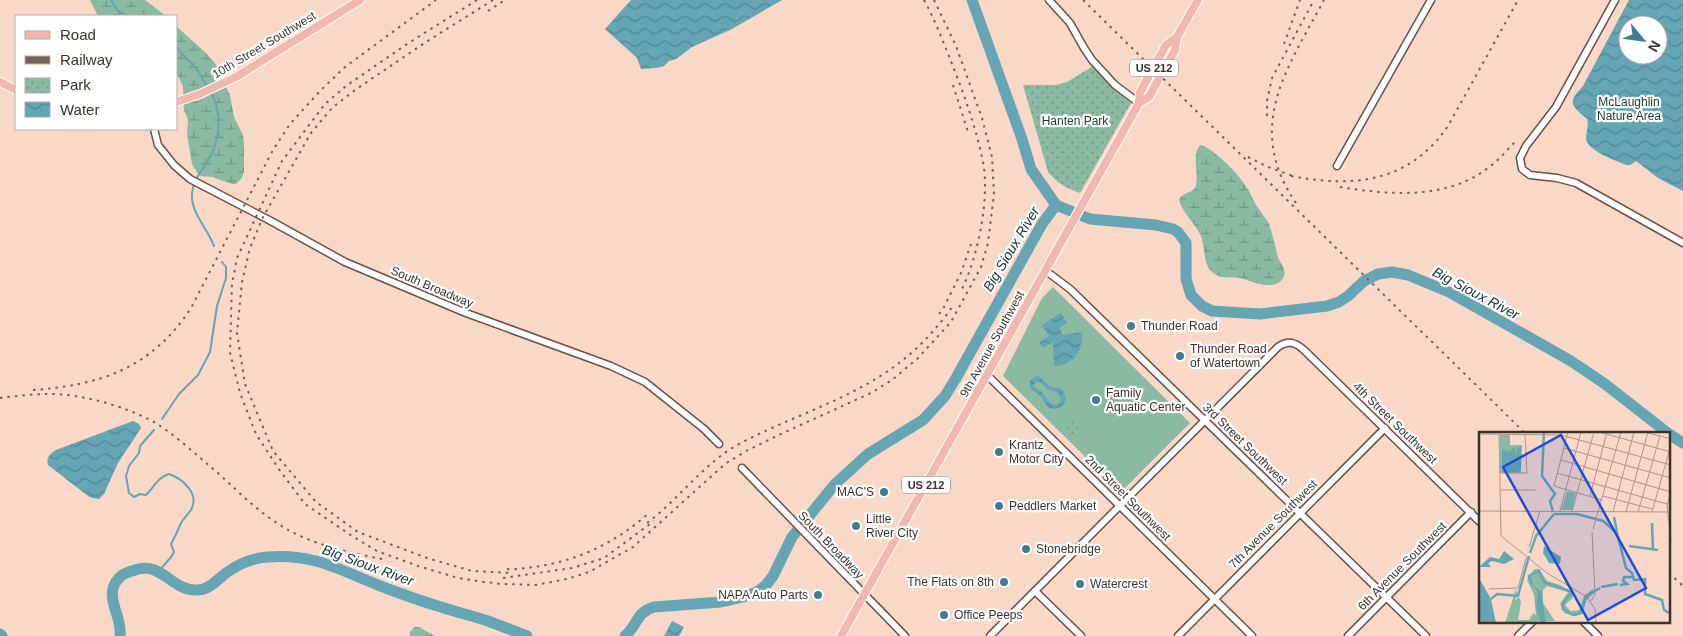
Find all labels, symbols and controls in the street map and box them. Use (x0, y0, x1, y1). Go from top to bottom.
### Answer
street label: 10th Street Southwest (210, 8, 319, 81)
legend (15, 15, 178, 130)
north arrow (1618, 15, 1668, 65)
text: Road (60, 26, 96, 43)
text: N (1645, 38, 1664, 55)
text: Railway (60, 51, 113, 68)
road number: US 212 (1130, 59, 1178, 76)
text: Park (60, 76, 91, 93)
park label: McLaughlin Nature Area (1597, 95, 1661, 123)
text: Water (60, 101, 99, 118)
park label: Hanten Park (1042, 114, 1109, 128)
water label: Big Sioux River (979, 203, 1043, 294)
street label: South Broadway (389, 263, 475, 311)
water label: Big Sioux River (1430, 263, 1523, 323)
street label: 9th Avenue Southwest (957, 288, 1027, 400)
place label: Thunder Road (1141, 319, 1218, 333)
marker: Thunder Road (1125, 320, 1137, 332)
place label: Thunder Road of Watertown (1190, 342, 1267, 370)
marker: Thunder Road of Watertown (1174, 350, 1186, 362)
street label: 4th Street Southwest (1350, 379, 1440, 467)
place label: Family Aquatic Center (1106, 386, 1185, 414)
marker: Family Aquatic Center (1090, 394, 1102, 406)
street label: 3rd Street Southwest (1200, 400, 1291, 488)
inset map (1479, 432, 1670, 624)
place label: Krantz Motor City (1009, 438, 1064, 466)
marker: Krantz Motor City (993, 446, 1005, 458)
street label: 2nd Street Southwest (1082, 452, 1174, 544)
road number: US 212 (902, 476, 950, 494)
street label: 7th Avenue Southwest (1226, 476, 1321, 571)
place label: MAC'S (837, 485, 874, 499)
marker: MAC'S (878, 486, 890, 498)
place label: Peddlers Market (1009, 499, 1097, 513)
marker: Peddlers Market (993, 500, 1005, 512)
street label: South Broadway (795, 508, 867, 582)
place label: Little River City (866, 512, 918, 540)
street label: 6th Avenue Southwest (1355, 518, 1450, 613)
marker: Little River City (850, 520, 862, 532)
water label: Big Sioux River (320, 541, 417, 589)
place label: Stonebridge (1036, 542, 1101, 556)
marker: Stonebridge (1020, 543, 1032, 555)
place label: The Flats on 8th (907, 575, 994, 589)
marker: The Flats on 8th (998, 576, 1010, 588)
place label: Watercrest (1090, 577, 1148, 591)
marker: Watercrest (1074, 578, 1086, 590)
place label: NAPA Auto Parts (718, 588, 808, 602)
marker: NAPA Auto Parts (812, 589, 824, 601)
place label: Office Peeps (954, 608, 1022, 622)
marker: Office Peeps (938, 609, 950, 621)

